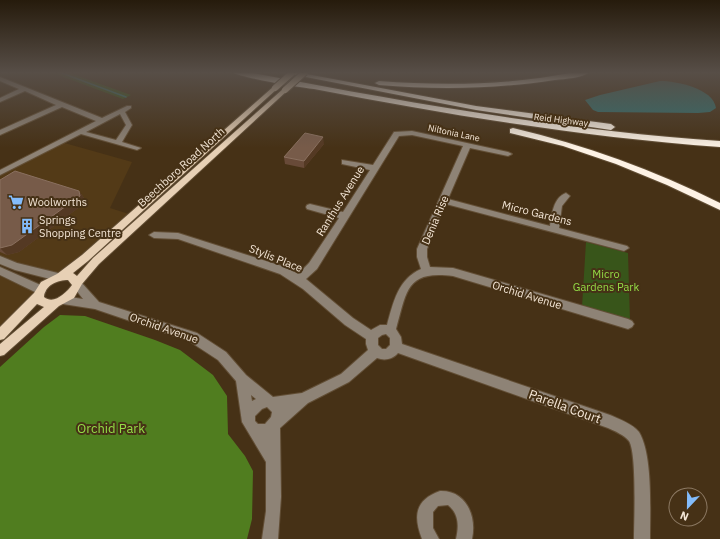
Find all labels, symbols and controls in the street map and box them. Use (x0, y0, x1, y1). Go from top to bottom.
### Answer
street label: Reid Highway (533, 111, 589, 128)
street label: Niltonia Lane (427, 122, 481, 143)
street label: Beechboro Road North (135, 124, 227, 210)
street label: Ranthus Avenue (313, 163, 367, 239)
supermarket icon: Woolworths (7, 193, 25, 211)
street label: Denia Rise (418, 193, 452, 247)
place label: Woolworths (28, 195, 87, 209)
street label: Micro Gardens (501, 198, 573, 228)
place label: Springs Shopping Centre (39, 213, 121, 240)
building icon: Springs Shopping Centre (18, 217, 36, 235)
street label: Stylis Place (247, 241, 305, 275)
park label: Micro Gardens Park (573, 267, 639, 294)
street label: Orchid Avenue (491, 278, 563, 312)
street label: Orchid Avenue (128, 310, 200, 346)
street label: Parella Court (526, 386, 603, 427)
park label: Orchid Park (77, 420, 145, 437)
north arrow (668, 487, 708, 527)
text: N (678, 508, 691, 524)

